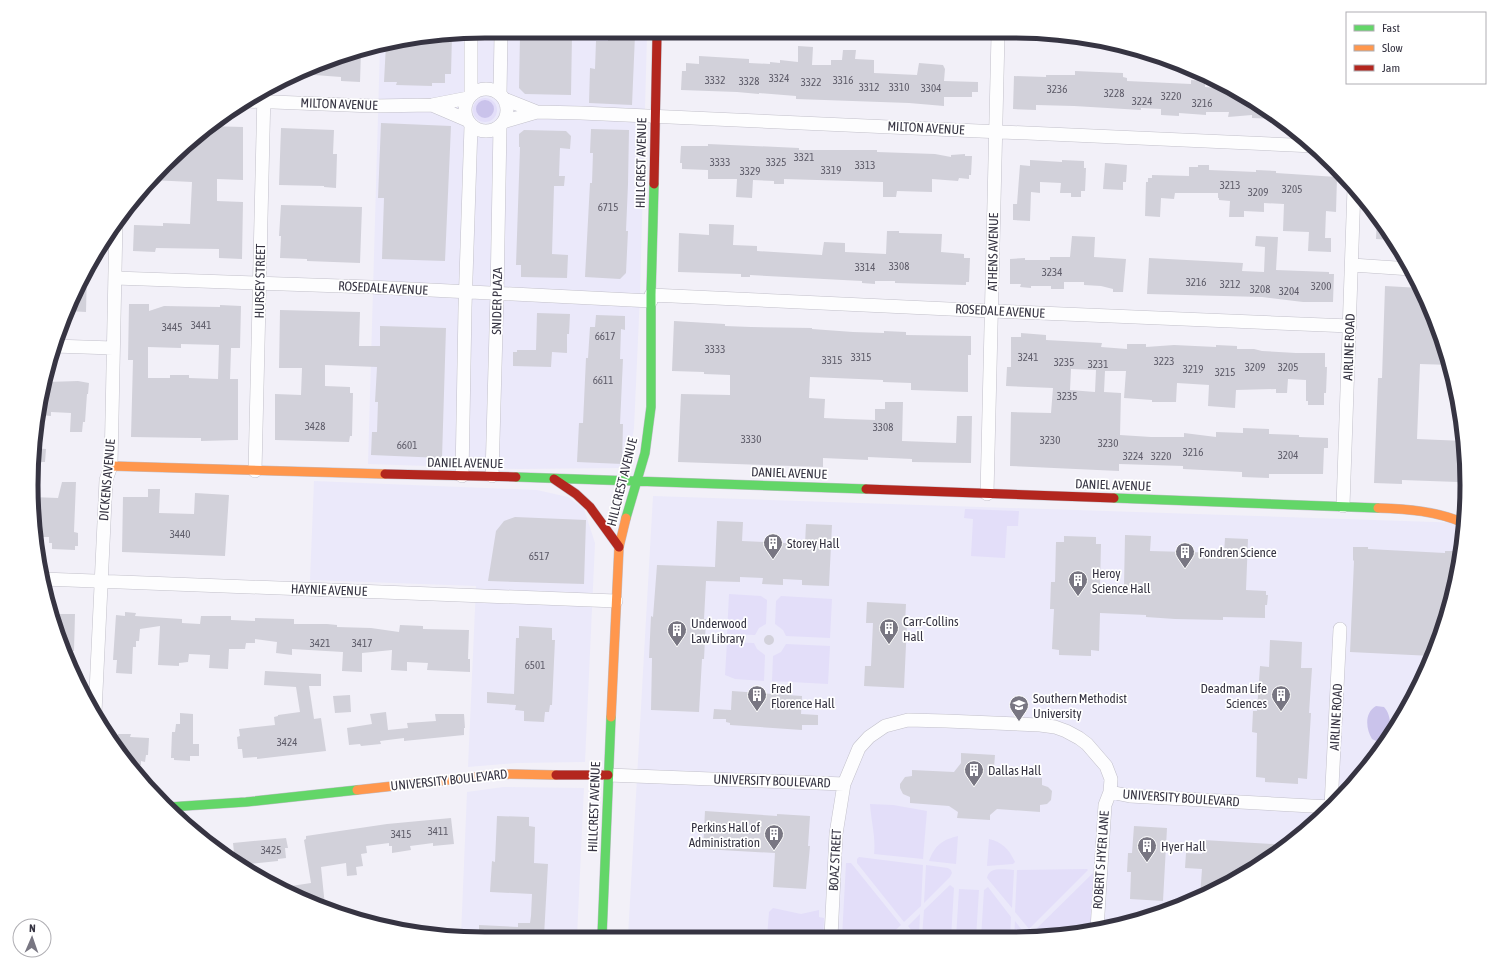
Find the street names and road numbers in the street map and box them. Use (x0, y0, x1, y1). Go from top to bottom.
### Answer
street label: MILTON AVENUE (300, 95, 378, 113)
street label: HILLCREST AVENUE (633, 117, 649, 208)
street label: MILTON AVENUE (887, 118, 965, 138)
street label: ATHENS AVENUE (985, 212, 1001, 291)
street label: HURSEY STREET (252, 243, 268, 319)
street label: SNIDER PLAZA (489, 266, 505, 335)
street label: ROSEDALE AVENUE (338, 278, 429, 298)
street label: ROSEDALE AVENUE (955, 301, 1046, 321)
street label: AIRLINE ROAD (1340, 313, 1358, 381)
street label: HILLCREST AVENUE (604, 436, 640, 528)
street label: DICKENS AVENUE (96, 438, 118, 522)
street label: DANIEL AVENUE (427, 455, 504, 471)
street label: DANIEL AVENUE (751, 464, 828, 482)
street label: DANIEL AVENUE (1075, 476, 1152, 494)
street label: HAYNIE AVENUE (291, 581, 368, 599)
street label: AIRLINE ROAD (1327, 683, 1345, 751)
street label: HILLCREST AVENUE (585, 761, 603, 852)
street label: UNIVERSITY BOULEVARD (390, 766, 508, 794)
street label: UNIVERSITY BOULEVARD (713, 771, 831, 791)
street label: UNIVERSITY BOULEVARD (1122, 786, 1240, 810)
street label: ROBERT S HYER LANE (1090, 810, 1112, 910)
street label: BOAZ STREET (826, 828, 844, 891)

